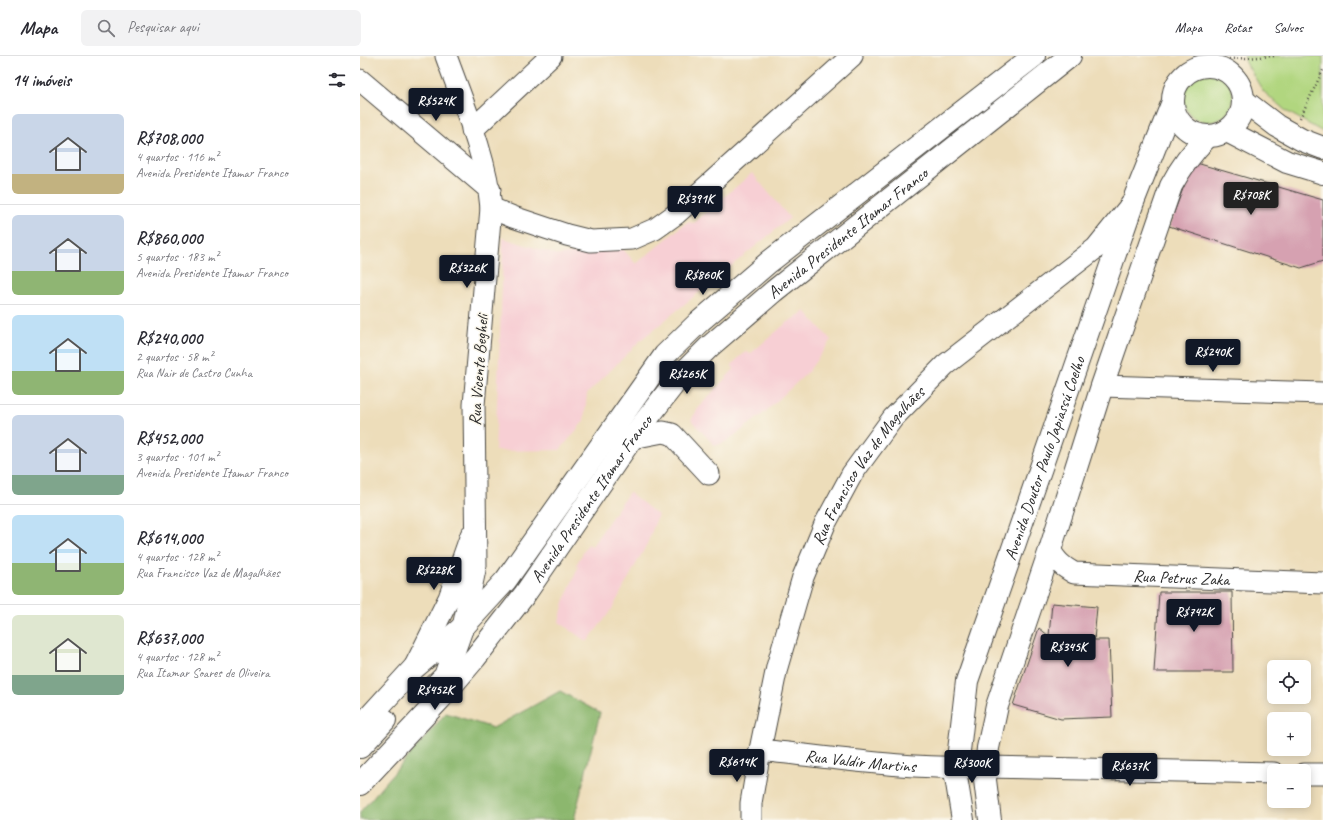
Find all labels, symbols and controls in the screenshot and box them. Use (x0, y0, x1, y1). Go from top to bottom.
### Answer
search box (81, 10, 361, 46)
text: Mapa (20, 16, 57, 40)
icon: search (95, 17, 117, 39)
text: Pesquisar aqui (127, 18, 199, 37)
text: Mapa (1175, 19, 1202, 36)
text: Rotas (1224, 19, 1252, 36)
text: Salvos (1274, 19, 1303, 36)
icon: filters (326, 69, 348, 91)
text: 14 imóveis (12, 70, 71, 91)
pin: R$524K (403, 88, 469, 122)
text: R$524K (418, 93, 454, 109)
text: R$708,000 (136, 128, 202, 149)
icon: home (44, 130, 92, 178)
text: 4 quartos · 116 m² (136, 149, 219, 165)
street label: Avenida Presidente Itamar Franco (763, 162, 934, 303)
text: Avenida Presidente Itamar Franco (136, 165, 288, 181)
pin: R$708K (1218, 182, 1284, 216)
pin: R$391K (662, 186, 728, 220)
text: R$708K (1232, 187, 1270, 203)
text: R$391K (677, 191, 713, 207)
text: R$860,000 (136, 228, 203, 249)
icon: home (44, 231, 92, 279)
text: 5 quartos · 183 m² (136, 249, 219, 265)
pin: R$326K (434, 255, 500, 289)
text: R$326K (448, 260, 486, 276)
pin: R$860K (670, 262, 736, 296)
text: Avenida Presidente Itamar Franco (136, 265, 288, 281)
text: R$860K (684, 267, 722, 283)
street label: Rua Vicente Begheli (464, 312, 493, 426)
text: R$240,000 (136, 328, 202, 349)
icon: home (44, 331, 92, 379)
pin: R$240K (1180, 339, 1246, 373)
text: R$240K (1194, 344, 1232, 360)
text: 2 quartos · 58 m² (136, 349, 213, 365)
street label: Avenida Doutor Paulo Japiassú Coelho (1000, 353, 1090, 563)
pin: R$265K (654, 361, 720, 395)
text: Rua Nair de Castro Cunha (136, 365, 252, 381)
text: R$265K (668, 366, 706, 382)
street label: Rua Francisco Vaz de Magalhães (807, 381, 931, 548)
street label: Avenida Presidente Itamar Franco (526, 409, 658, 586)
text: R$452,000 (136, 428, 202, 449)
icon: home (44, 431, 92, 479)
text: 3 quartos · 101 m² (136, 449, 219, 465)
text: Avenida Presidente Itamar Franco (136, 465, 288, 481)
text: R$614,000 (136, 528, 203, 549)
icon: home (44, 531, 92, 579)
text: 4 quartos · 128 m² (136, 549, 219, 565)
pin: R$228K (401, 557, 467, 591)
text: R$228K (415, 562, 453, 578)
text: Rua Francisco Vaz de Magalhães (136, 565, 280, 581)
street label: Rua Petrus Zaka (1133, 565, 1232, 590)
pin: R$742K (1161, 599, 1227, 633)
text: R$742K (1175, 604, 1213, 620)
text: R$637,000 (136, 628, 202, 649)
icon: home (44, 631, 92, 679)
pin: R$345K (1035, 634, 1101, 668)
text: R$345K (1050, 639, 1086, 655)
text: 4 quartos · 128 m² (136, 649, 219, 665)
map controls (1267, 660, 1311, 808)
button: locate (1267, 660, 1311, 704)
text: Rua Itamar Soares de Oliveira (136, 665, 270, 681)
pin: R$452K (402, 677, 468, 711)
text: R$452K (417, 682, 453, 698)
button: + (1267, 712, 1311, 756)
street label: Rua Valdir Martins (804, 745, 918, 777)
pin: R$614K (704, 749, 770, 783)
pin: R$300K (939, 750, 1005, 784)
pin: R$637K (1097, 753, 1163, 787)
text: R$614K (718, 754, 756, 770)
text: R$300K (953, 755, 991, 771)
text: R$637K (1111, 758, 1149, 774)
button: − (1267, 764, 1311, 808)

